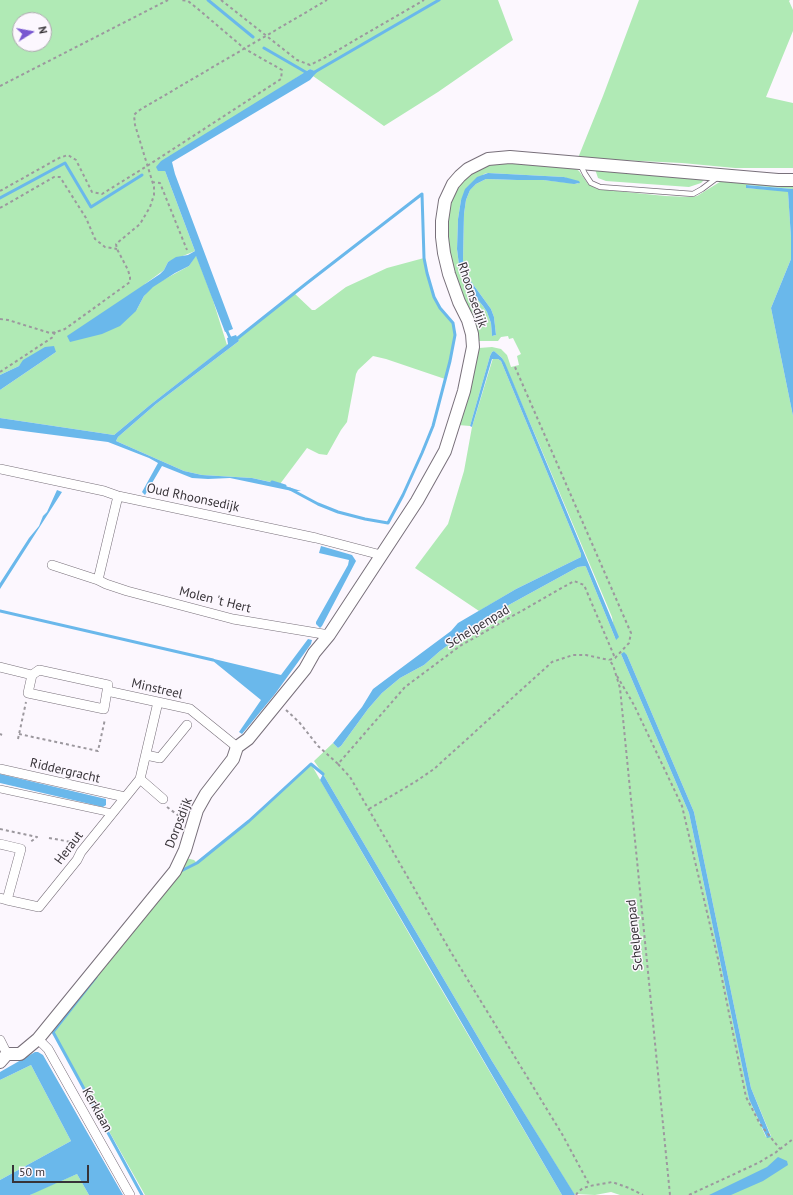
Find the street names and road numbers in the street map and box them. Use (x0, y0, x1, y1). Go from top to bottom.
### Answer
street label: Rhoonsedijk (454, 260, 490, 330)
street label: Oud Rhoonsedijk (145, 481, 241, 515)
street label: Molen 't Hert (177, 584, 253, 616)
street label: Schelpenpad (443, 602, 513, 652)
street label: Minstreel (130, 676, 184, 702)
street label: Riddergracht (28, 755, 102, 787)
street label: Dorpsdijk (162, 796, 196, 850)
street label: Heraut (51, 828, 87, 868)
street label: Schelpenpad (624, 899, 646, 971)
street label: Kerklaan (78, 1085, 116, 1135)

